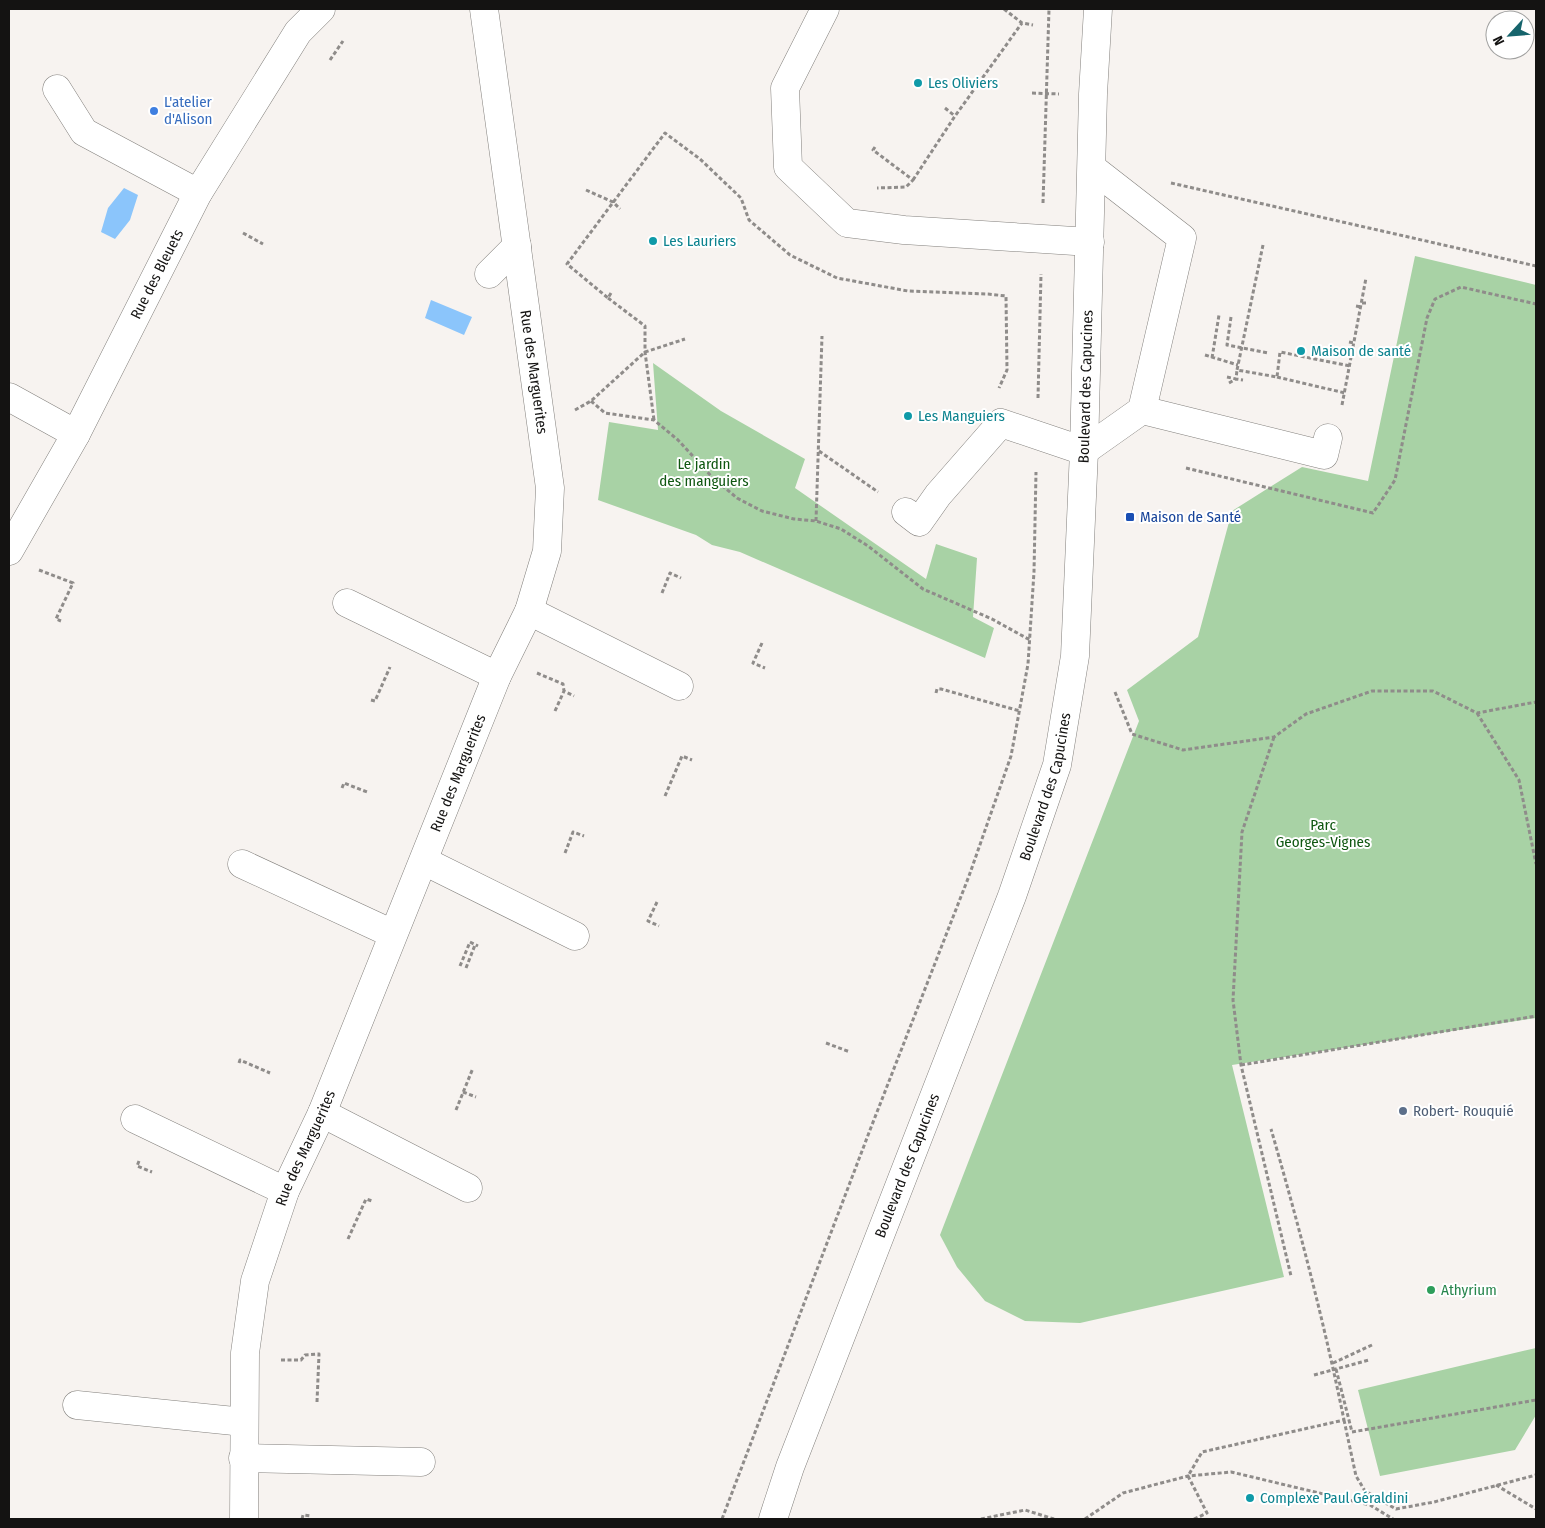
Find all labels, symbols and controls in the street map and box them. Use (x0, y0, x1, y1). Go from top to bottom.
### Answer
north arrow (1485, 10, 1535, 60)
text: N (1489, 33, 1508, 48)
place label: Les Oliviers (928, 74, 998, 92)
marker: Les Oliviers (912, 77, 924, 89)
place label: L'atelier d'Alison (164, 93, 213, 128)
marker: L'atelier d'Alison (148, 105, 160, 117)
street label: Rue des Bleuets (127, 226, 187, 322)
place label: Les Lauriers (663, 232, 736, 250)
marker: Les Lauriers (647, 235, 659, 247)
street label: Rue des Marguerites (516, 309, 552, 435)
street label: Boulevard des Capucines (1074, 310, 1097, 464)
place label: Maison de santé (1311, 342, 1411, 360)
marker: Maison de santé (1295, 345, 1307, 357)
place label: Les Manguiers (918, 407, 1005, 425)
marker: Les Manguiers (902, 410, 914, 422)
park label: Le jardin des manguiers (659, 455, 749, 490)
place label: Maison de Santé (1140, 508, 1241, 526)
marker: Maison de Santé (1124, 511, 1136, 523)
street label: Boulevard des Capucines (1016, 711, 1074, 863)
street label: Rue des Marguerites (426, 712, 490, 835)
park label: Parc Georges-Vignes (1276, 816, 1370, 851)
street label: Rue des Marguerites (272, 1088, 339, 1208)
street label: Boulevard des Capucines (871, 1091, 943, 1240)
place label: Robert- Rouquié (1413, 1102, 1514, 1120)
marker: Robert- Rouquié (1397, 1105, 1409, 1117)
place label: Athyrium (1441, 1281, 1497, 1299)
marker: Athyrium (1425, 1284, 1437, 1296)
place label: Complexe Paul Géraldini (1260, 1489, 1408, 1507)
marker: Complexe Paul Géraldini (1244, 1492, 1256, 1504)

